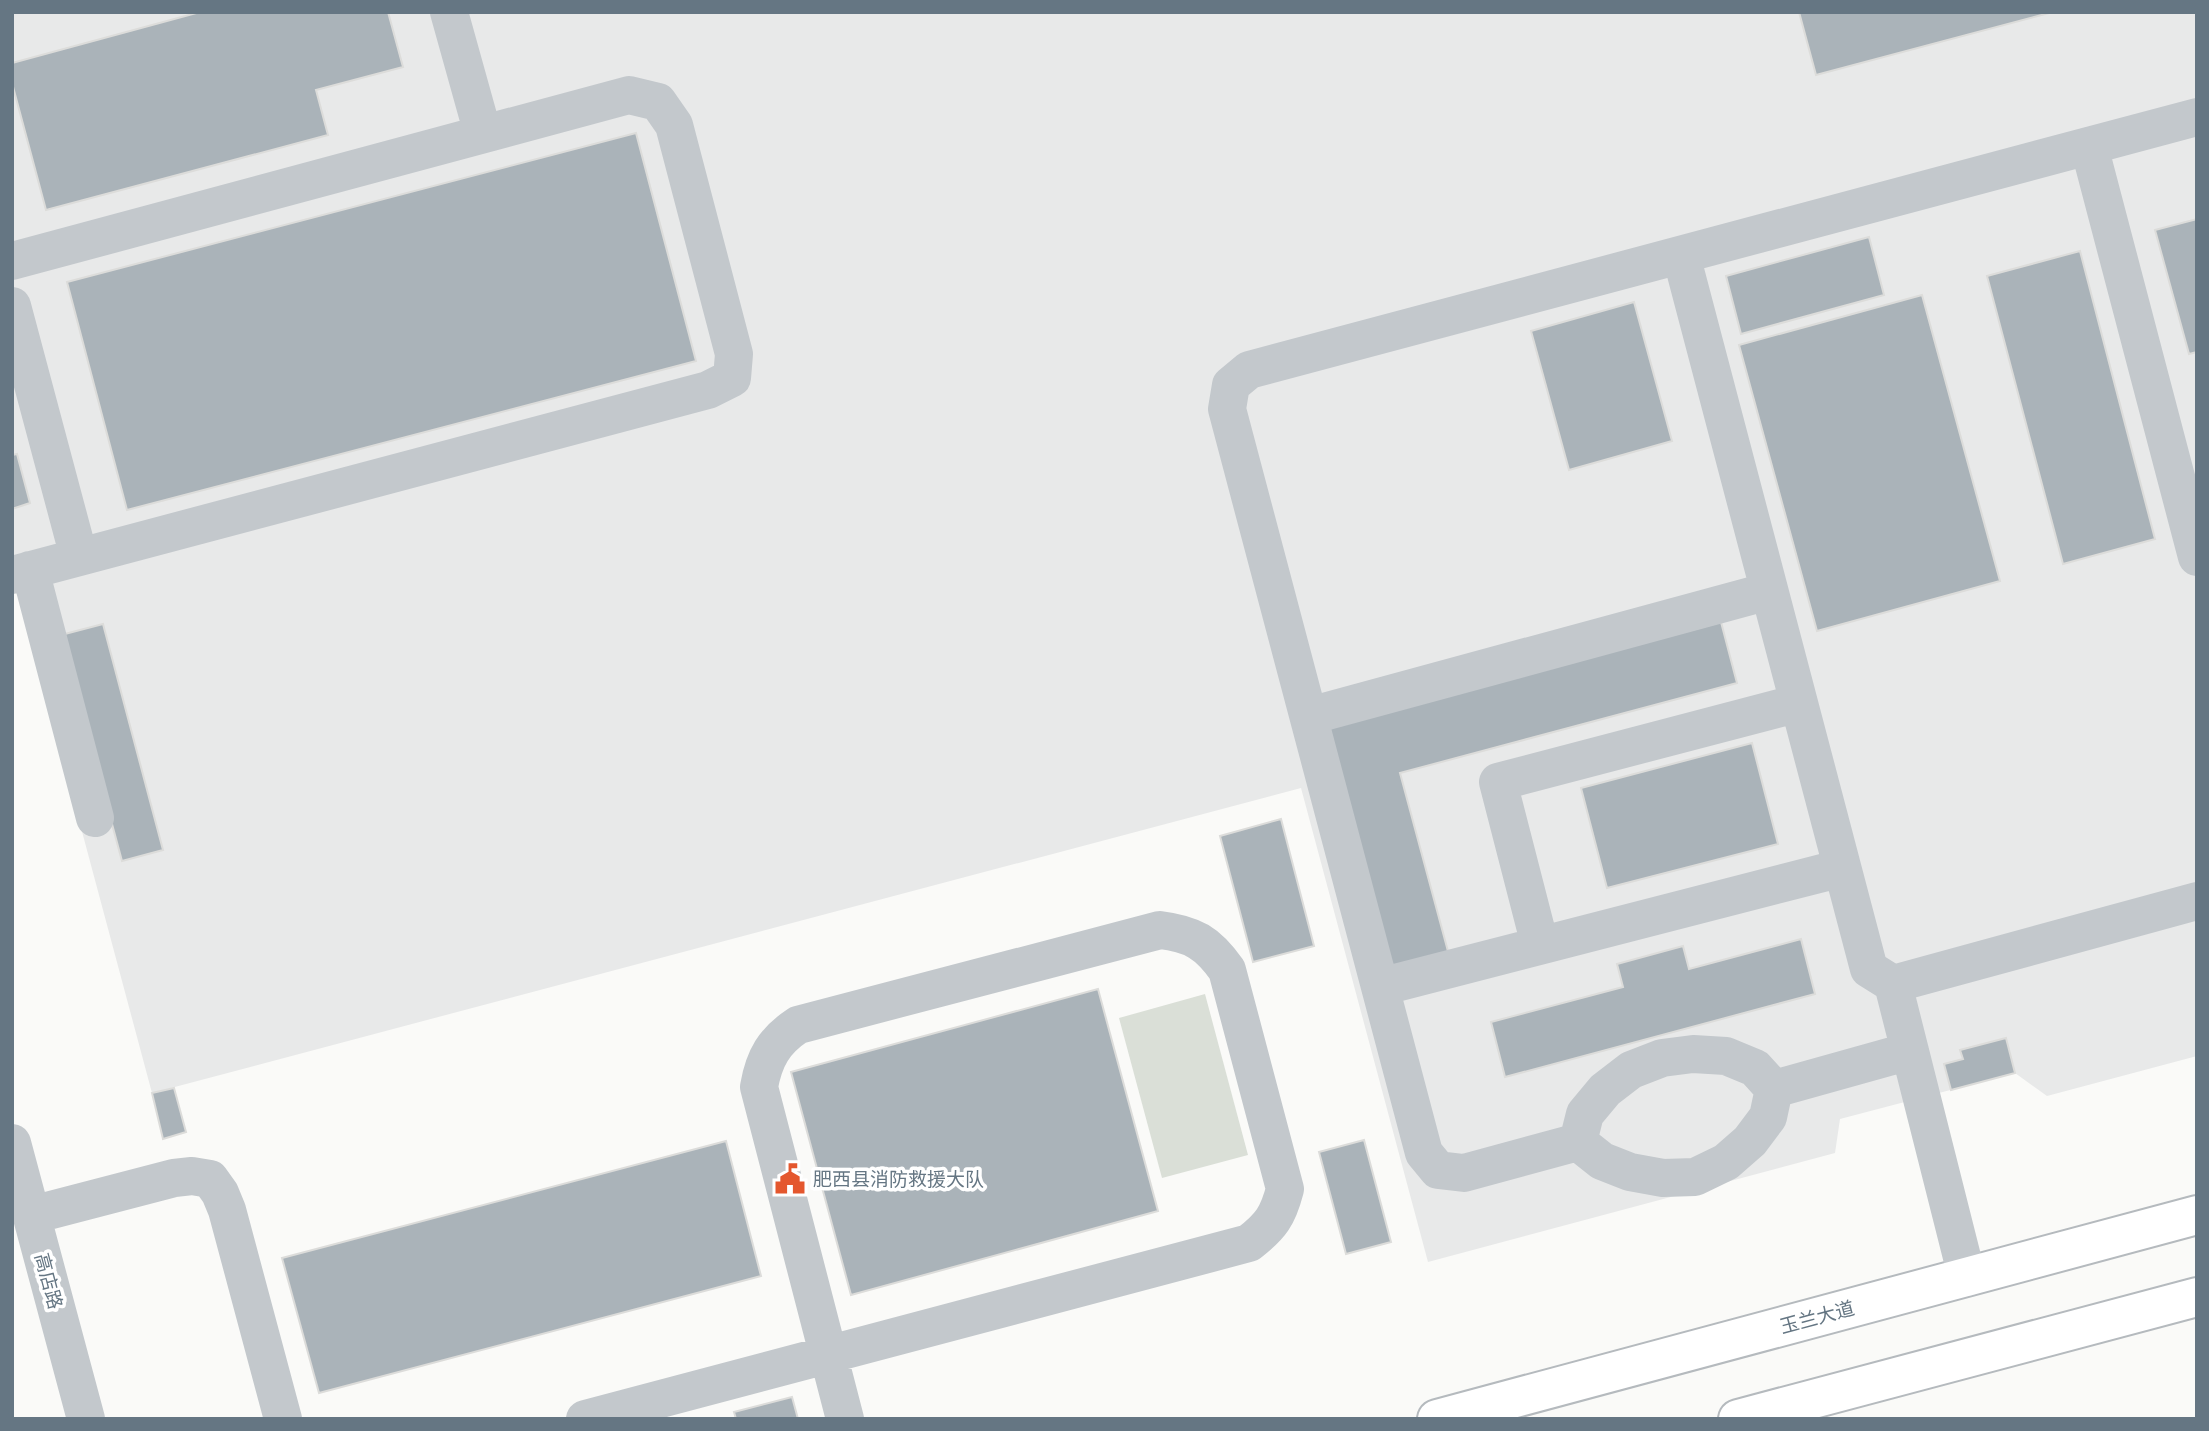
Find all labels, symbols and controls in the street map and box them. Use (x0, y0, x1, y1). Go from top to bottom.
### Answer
public building icon: 肥西县消防救援大队 (773, 1162, 807, 1196)
place label: 肥西县消防救援大队 (813, 1167, 984, 1191)
street label: 高店路 (30, 1250, 68, 1312)
street label: 玉兰大道 (1777, 1296, 1857, 1338)

